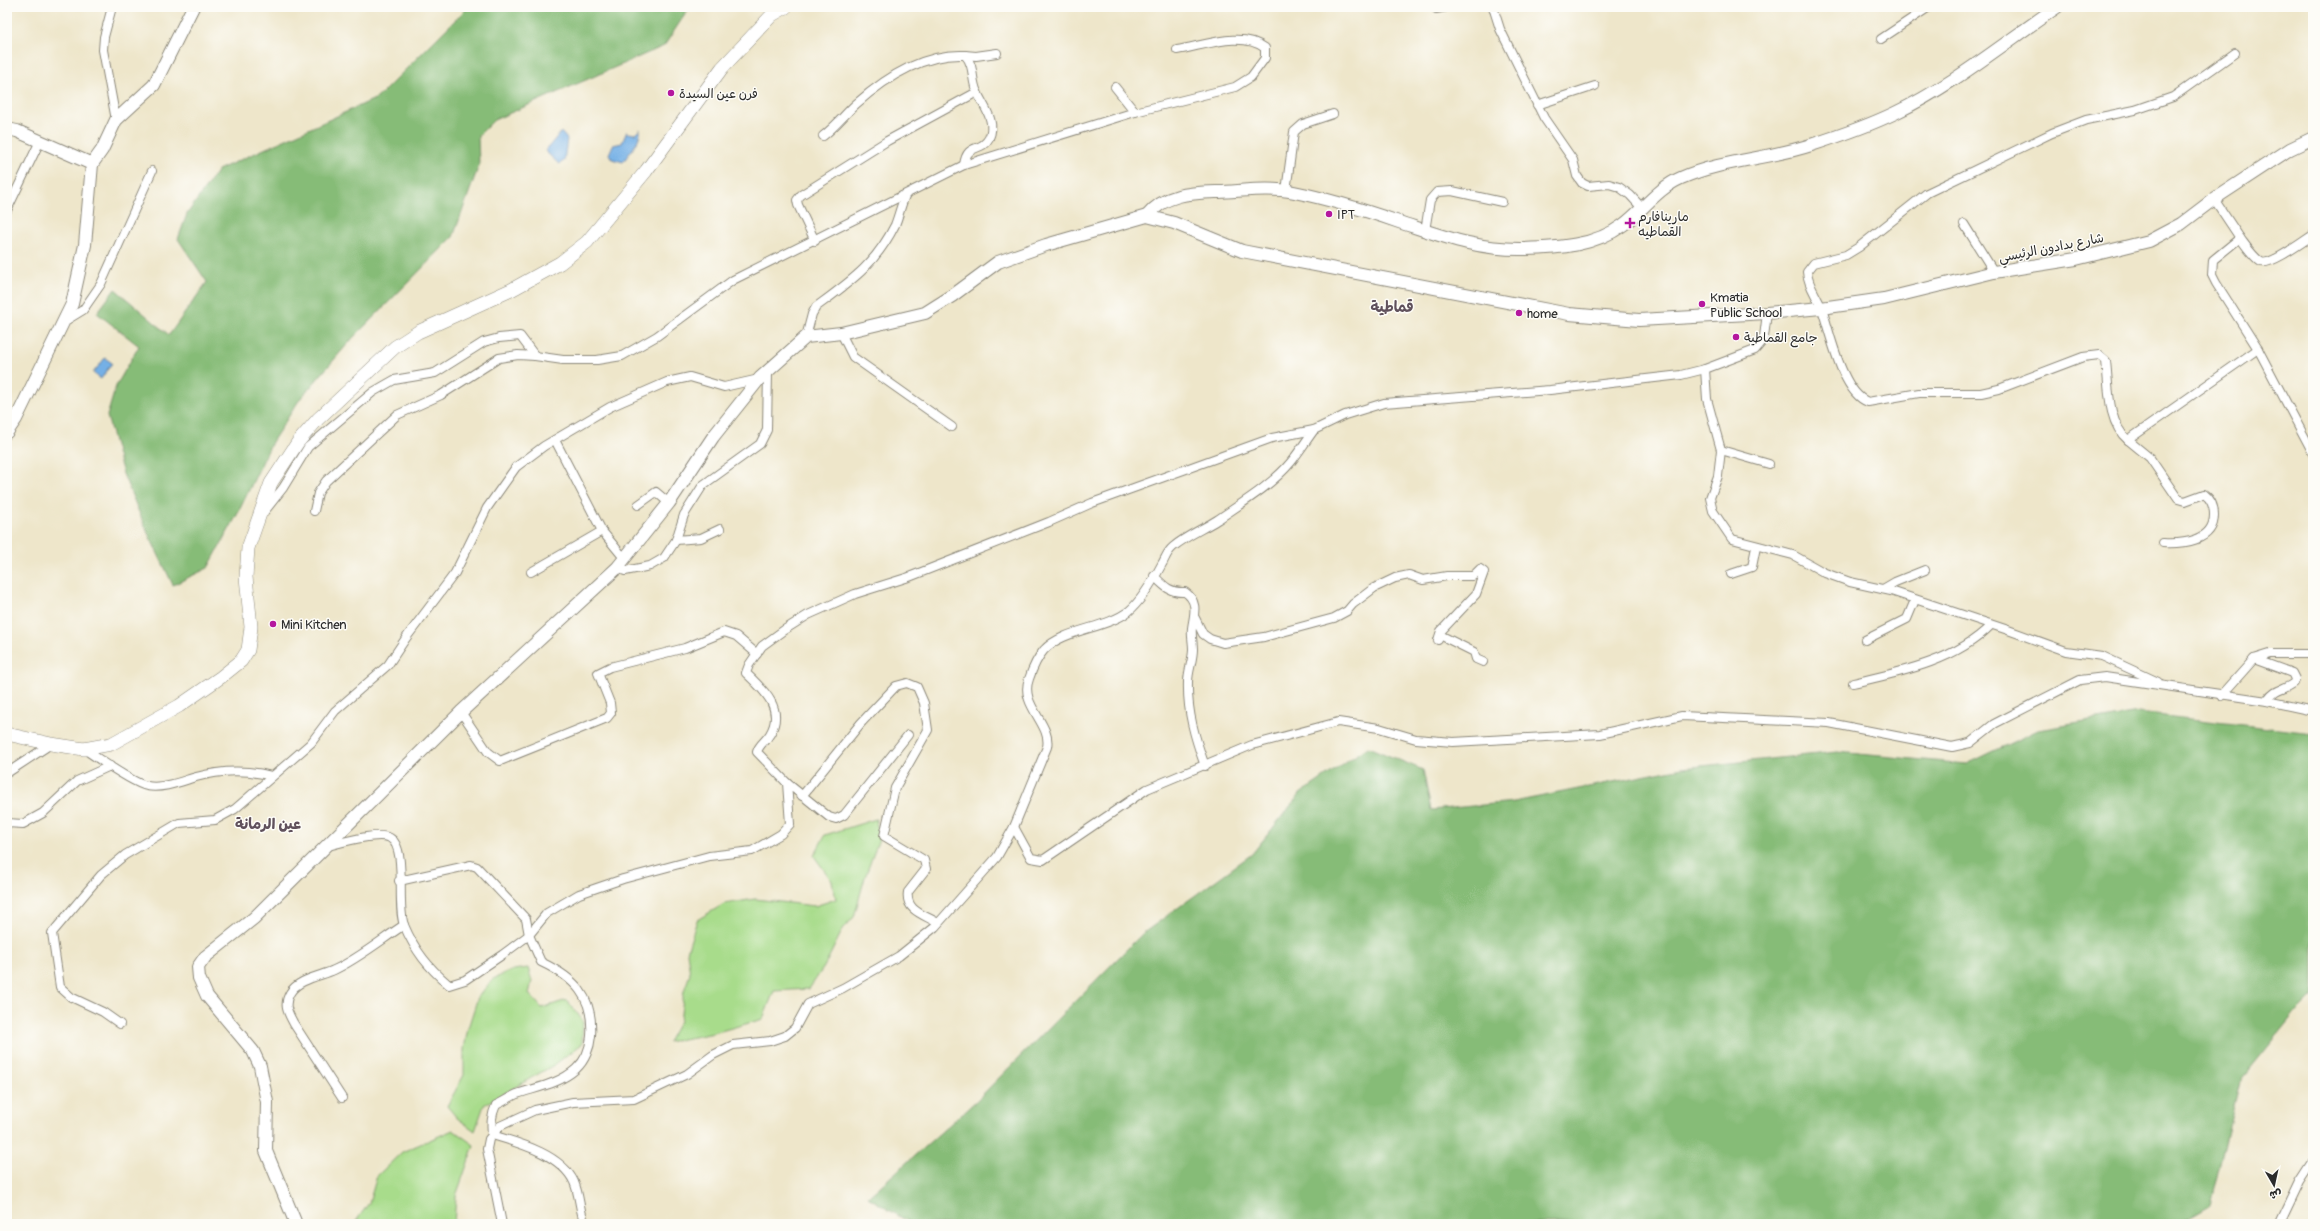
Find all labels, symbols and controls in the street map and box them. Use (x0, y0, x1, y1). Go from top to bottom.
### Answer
place label: فرن عين السيدة (679, 86, 758, 102)
marker: فرن عين السيدة (666, 88, 676, 98)
place label: IPT (1337, 207, 1355, 223)
marker: IPT (1324, 209, 1334, 219)
place label: مارينافارم القماطيه (1638, 209, 1689, 240)
marker: مارينافارم القماطيه (1625, 218, 1635, 228)
street label: شارع بدادون الرئيسي (1997, 230, 2106, 269)
place label: Kmatia Public School (1710, 290, 1782, 321)
district label: قماطية (1370, 298, 1414, 317)
marker: Kmatia Public School (1697, 299, 1707, 309)
place label: home (1527, 306, 1558, 322)
marker: home (1514, 308, 1524, 318)
place label: جامع القماطية (1744, 330, 1818, 348)
marker: جامع القماطية (1731, 332, 1741, 342)
place label: Mini Kitchen (281, 617, 347, 633)
marker: Mini Kitchen (268, 619, 278, 629)
district label: عين الرمانة (235, 815, 301, 834)
north arrow (2254, 1165, 2294, 1205)
text: ش (2268, 1187, 2282, 1202)

